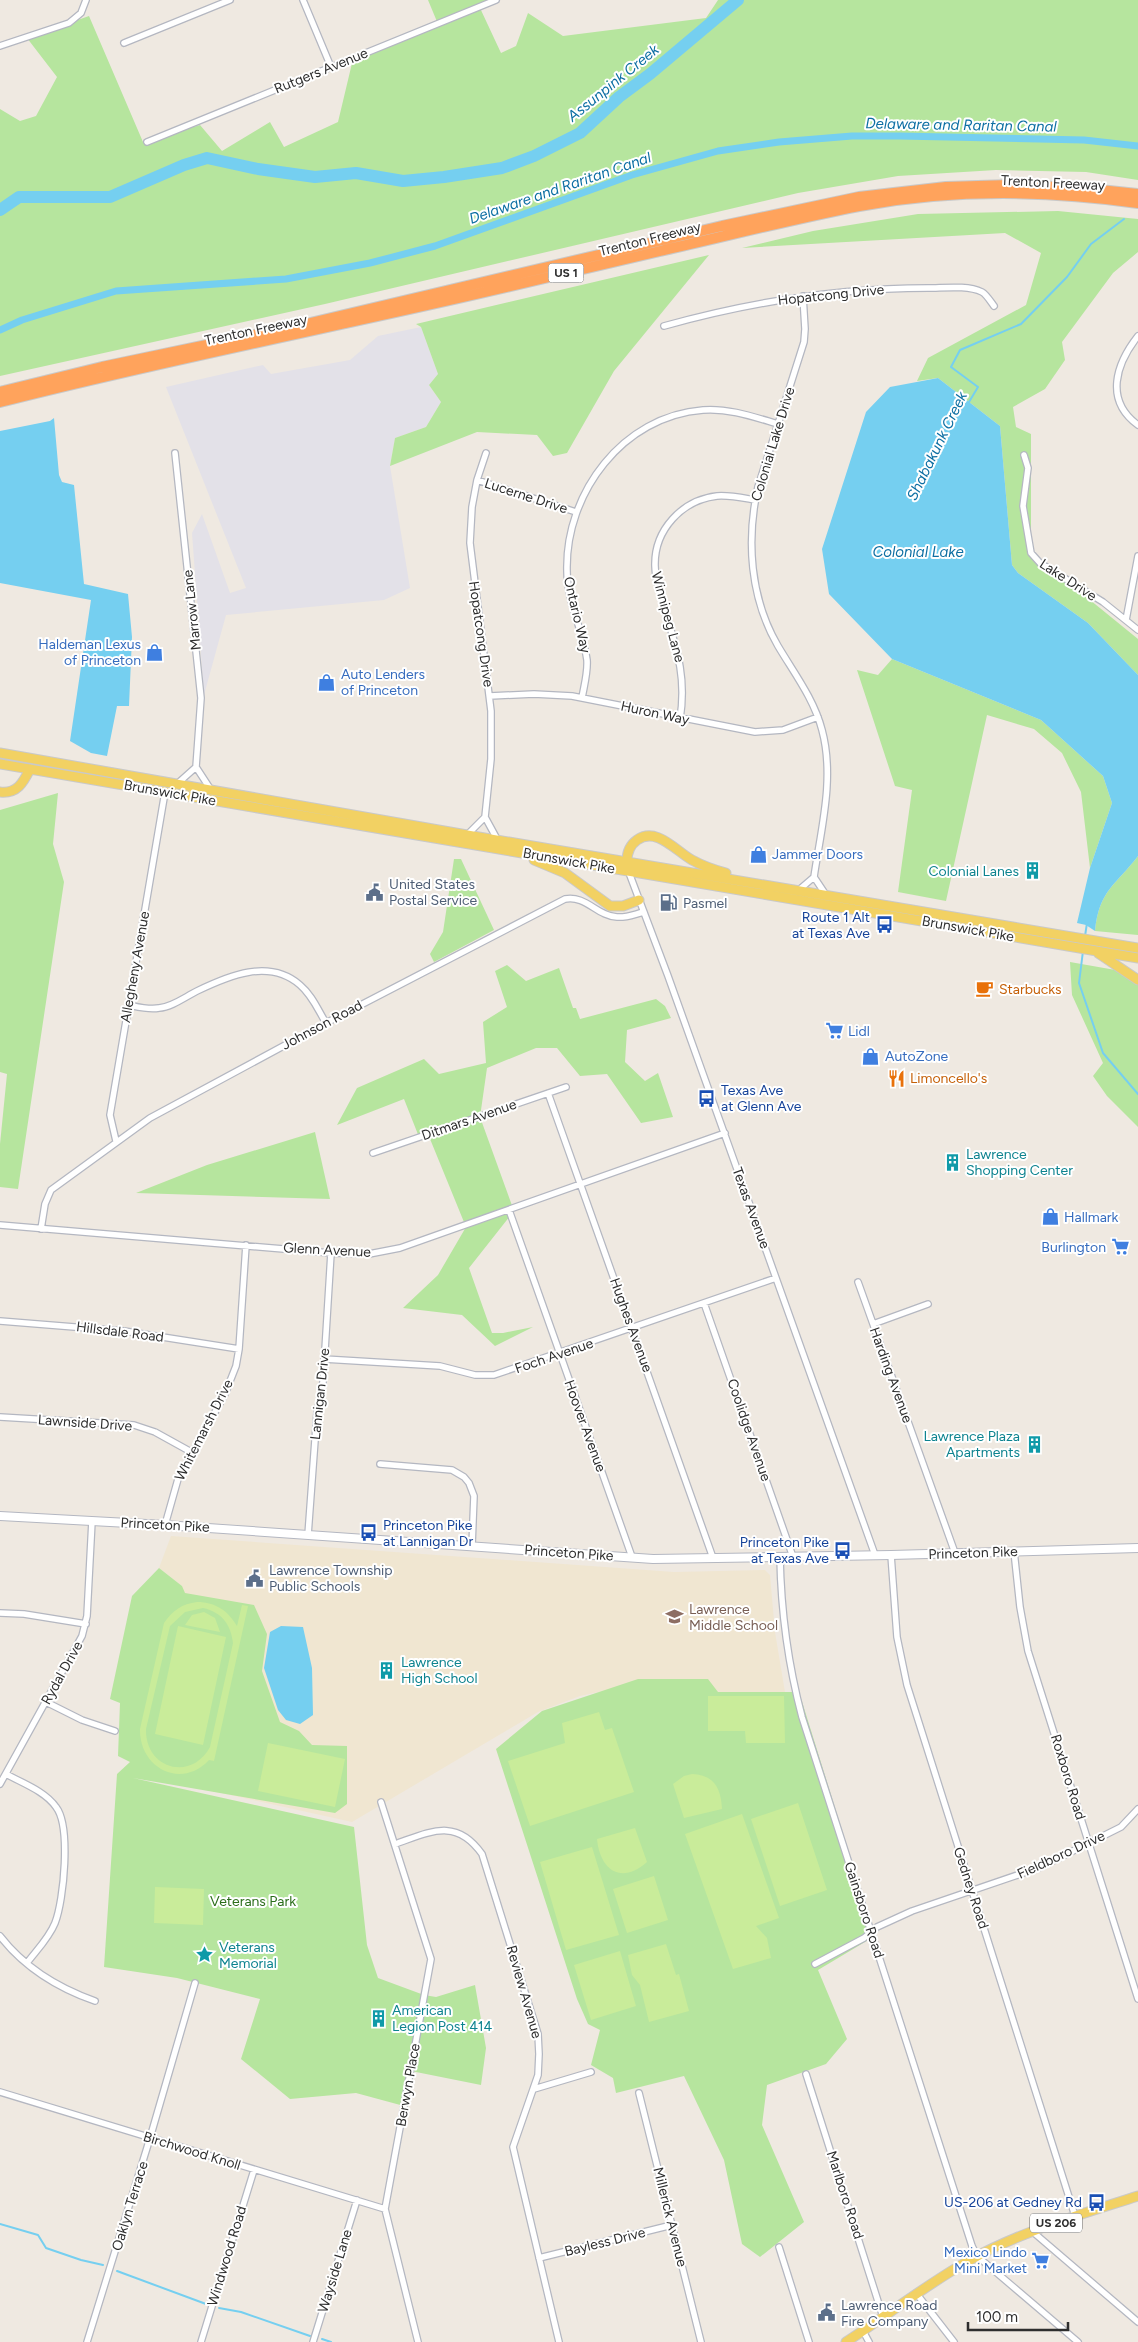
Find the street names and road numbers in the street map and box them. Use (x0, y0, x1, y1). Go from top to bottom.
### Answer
street label: Rutgers Avenue (272, 44, 371, 98)
street label: Trenton Freeway (1000, 172, 1106, 194)
street label: Trenton Freeway (597, 218, 703, 260)
road number: US 1 (548, 264, 584, 282)
street label: Hopatcong Drive (777, 281, 885, 309)
street label: Trenton Freeway (203, 311, 309, 349)
street label: Colonial Lake Drive (748, 384, 799, 503)
street label: Lucerne Drive (482, 475, 570, 518)
street label: Lake Drive (1036, 555, 1100, 605)
street label: Marrow Lane (179, 569, 205, 651)
street label: Winnipeg Lane (648, 570, 688, 664)
street label: Ontario Way (560, 575, 594, 655)
street label: Hopatcong Drive (465, 580, 497, 688)
street label: Huron Way (619, 697, 691, 729)
street label: Brunswick Pike (123, 777, 218, 810)
street label: Brunswick Pike (522, 845, 617, 878)
street label: Allegheny Avenue (117, 910, 153, 1024)
street label: Brunswick Pike (921, 913, 1016, 946)
street label: Johnson Road (279, 997, 365, 1053)
street label: Ditmars Avenue (419, 1096, 519, 1144)
street label: Texas Avenue (728, 1165, 774, 1251)
street label: Glenn Avenue (283, 1239, 372, 1261)
street label: Hughes Avenue (606, 1275, 656, 1375)
street label: Hillsdale Road (75, 1318, 165, 1346)
street label: Harding Avenue (866, 1325, 916, 1426)
street label: Foch Avenue (513, 1335, 596, 1377)
street label: Lannigan Drive (307, 1347, 333, 1441)
street label: Whitemarsh Drive (171, 1376, 237, 1483)
street label: Coolidge Avenue (723, 1376, 775, 1484)
street label: Hoover Avenue (560, 1378, 610, 1475)
street label: Lawnside Drive (37, 1411, 133, 1435)
street label: Princeton Pike (120, 1514, 210, 1536)
street label: Princeton Pike (524, 1541, 615, 1565)
street label: Princeton Pike (928, 1543, 1018, 1563)
street label: Rydal Drive (38, 1638, 87, 1708)
street label: Roxboro Road (1047, 1732, 1089, 1822)
street label: Fieldboro Drive (1014, 1827, 1108, 1883)
street label: Gedney Road (950, 1845, 992, 1931)
street label: Gainsboro Road (840, 1860, 888, 1960)
street label: Review Avenue (503, 1944, 545, 2041)
street label: Berwyn Place (392, 2042, 424, 2128)
street label: Birchwood Knoll (141, 2128, 243, 2174)
street label: Marlboro Road (823, 2149, 867, 2241)
street label: Oaklyn Terrace (108, 2159, 152, 2253)
street label: Millerick Avenue (649, 2165, 691, 2269)
street label: Windwood Road (204, 2204, 250, 2308)
road number: US 206 (1030, 2214, 1082, 2232)
street label: Bayless Drive (563, 2224, 647, 2260)
street label: Wayside Lane (314, 2227, 356, 2315)

